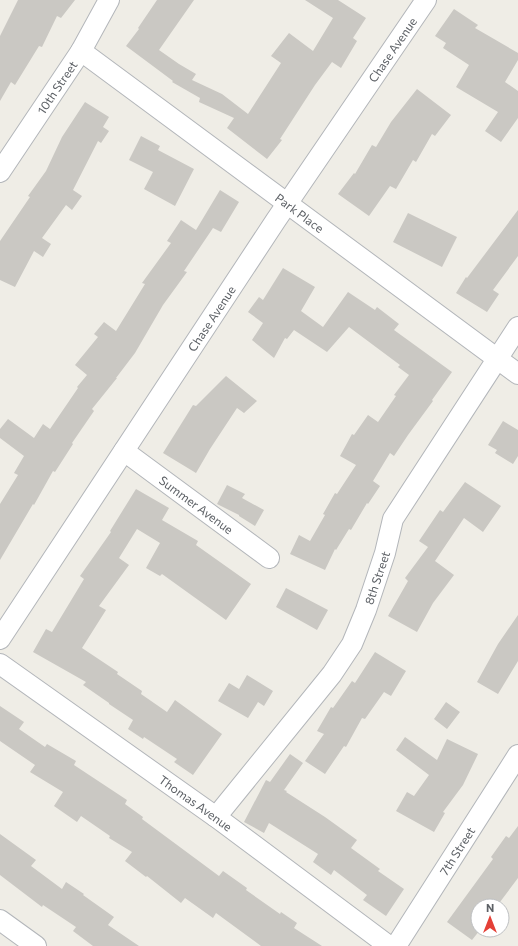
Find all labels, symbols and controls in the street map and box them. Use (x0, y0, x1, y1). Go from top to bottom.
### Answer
street label: Chase Avenue (365, 14, 419, 85)
street label: 10th Street (34, 58, 80, 117)
street label: Park Place (273, 190, 327, 235)
street label: Chase Avenue (185, 283, 238, 354)
street label: Summer Avenue (157, 473, 236, 536)
street label: 8th Street (361, 549, 392, 606)
street label: Thomas Avenue (157, 772, 235, 834)
street label: 7th Street (436, 824, 477, 877)
north arrow (470, 898, 510, 938)
text: N (486, 901, 494, 914)

